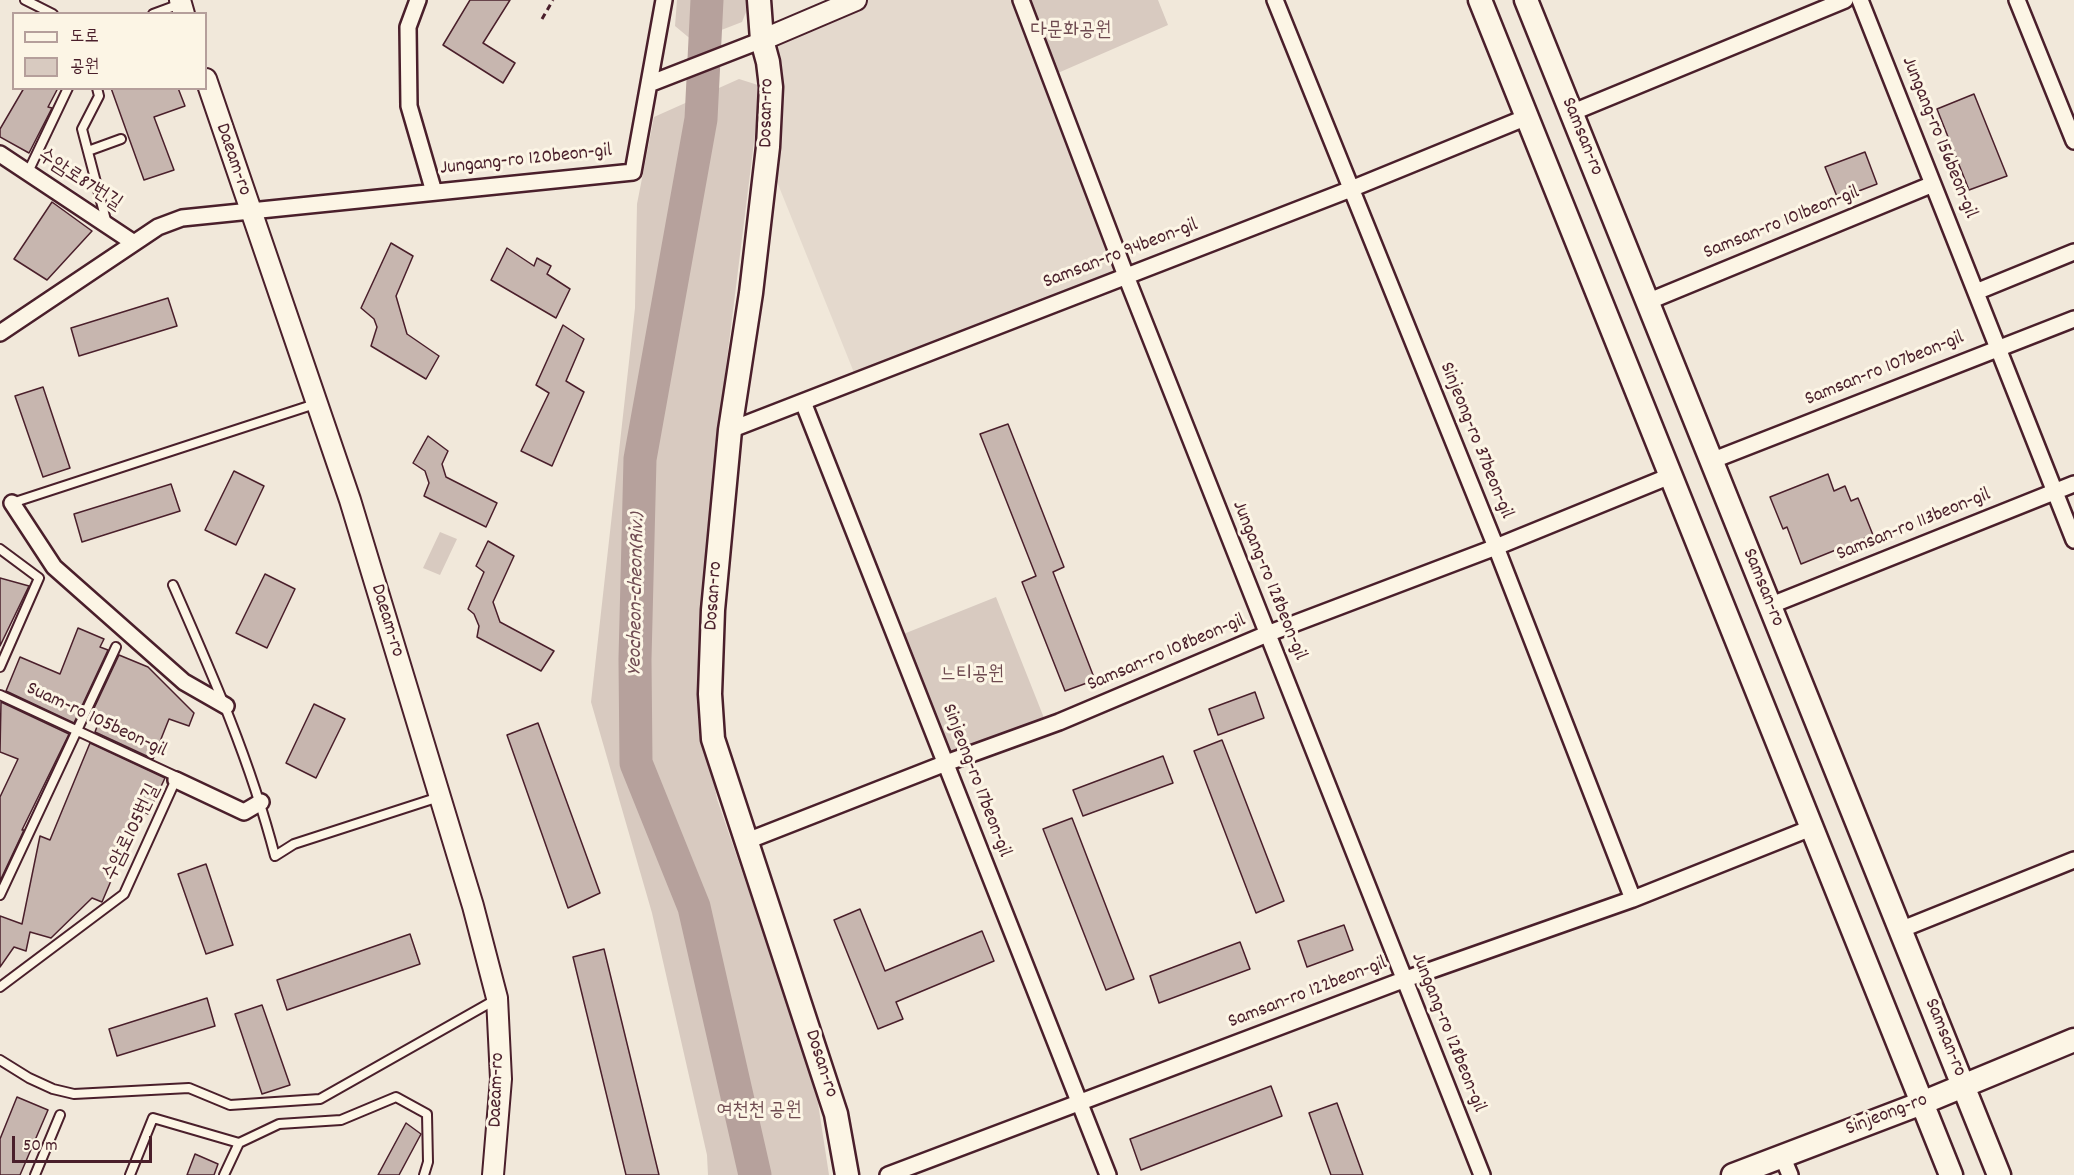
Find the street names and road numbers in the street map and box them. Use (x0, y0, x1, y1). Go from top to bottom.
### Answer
street label: Jungang-ro 156beon-gil (1895, 54, 1981, 222)
street label: Dosan-ro (755, 78, 781, 148)
street label: Samsan-ro (1554, 94, 1608, 180)
street label: Daeam-ro (208, 121, 256, 199)
street label: Jungang-ro 120beon-gil (439, 140, 613, 182)
street label: 수암로87번길 (32, 145, 126, 217)
street label: Samsan-ro 101beon-gil (1701, 182, 1863, 266)
street label: Samsan-ro 94beon-gil (1040, 214, 1202, 296)
street label: Samsan-ro 107beon-gil (1802, 327, 1968, 413)
street label: Sinjeong-ro 37beon-gil (1433, 359, 1517, 523)
street label: Samsan-ro 113beon-gil (1833, 484, 1995, 568)
street label: Jungang-ro 128beon-gil (1225, 498, 1311, 664)
street label: Samsan-ro (1735, 545, 1789, 631)
street label: Dosan-ro (701, 561, 729, 631)
street label: Daeam-ro (364, 582, 408, 660)
street label: Samsan-ro 108beon-gil (1084, 610, 1250, 698)
street label: Suam-ro 105beon-gil (22, 678, 170, 764)
street label: Sinjeong-ro 17beon-gil (935, 701, 1015, 861)
street label: 수암로105번길 (99, 781, 167, 885)
street label: Jungang-ro 128beon-gil (1404, 950, 1490, 1116)
street label: Samsan-ro 122beon-gil (1225, 953, 1391, 1035)
street label: Samsan-ro (1917, 995, 1971, 1081)
street label: Dosan-ro (798, 1027, 842, 1101)
street label: Daeam-ro (485, 1052, 511, 1128)
street label: Sinjeong-ro (1843, 1089, 1931, 1143)

